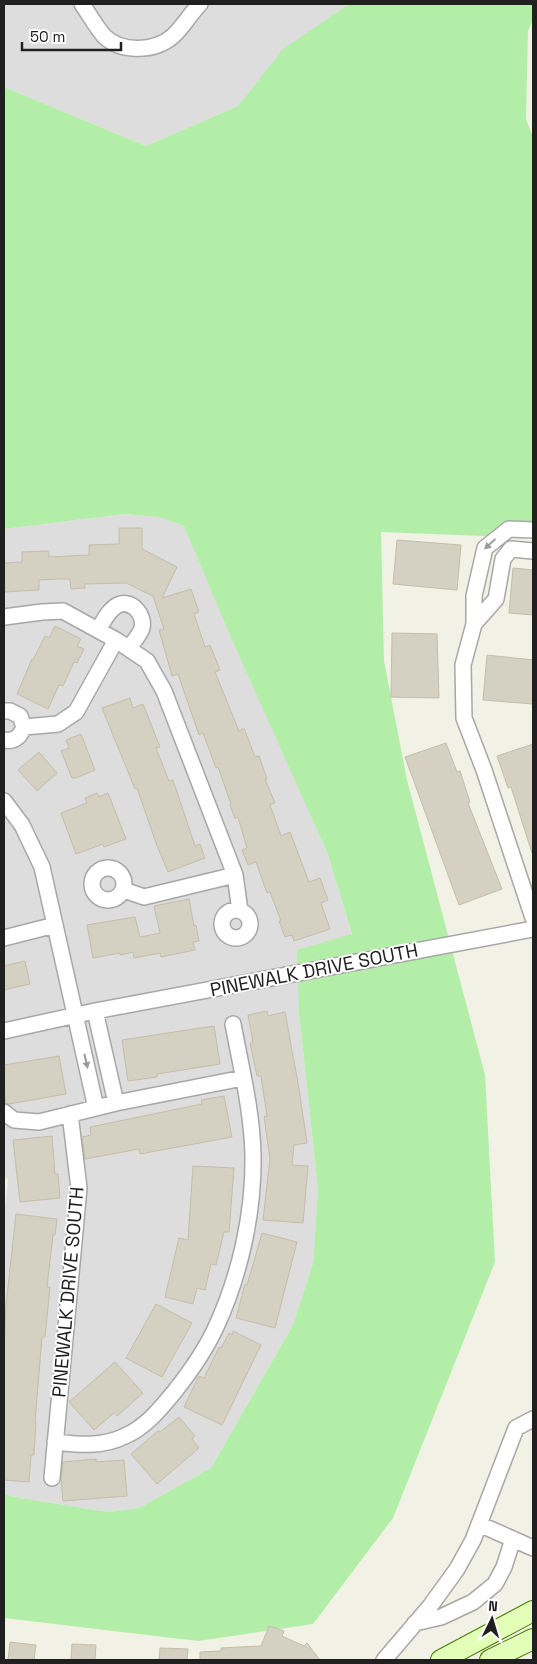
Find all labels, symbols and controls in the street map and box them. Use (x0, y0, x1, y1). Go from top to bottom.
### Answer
scale bar (22, 20, 121, 52)
text: 50 m (30, 27, 65, 46)
one-way arrow (485, 538, 497, 550)
street label: PINEWALK DRIVE SOUTH (208, 938, 420, 1002)
one-way arrow (82, 1054, 90, 1069)
street label: PINEWALK DRIVE SOUTH (46, 1186, 90, 1398)
north arrow (467, 1594, 517, 1644)
text: N (488, 1597, 499, 1615)

